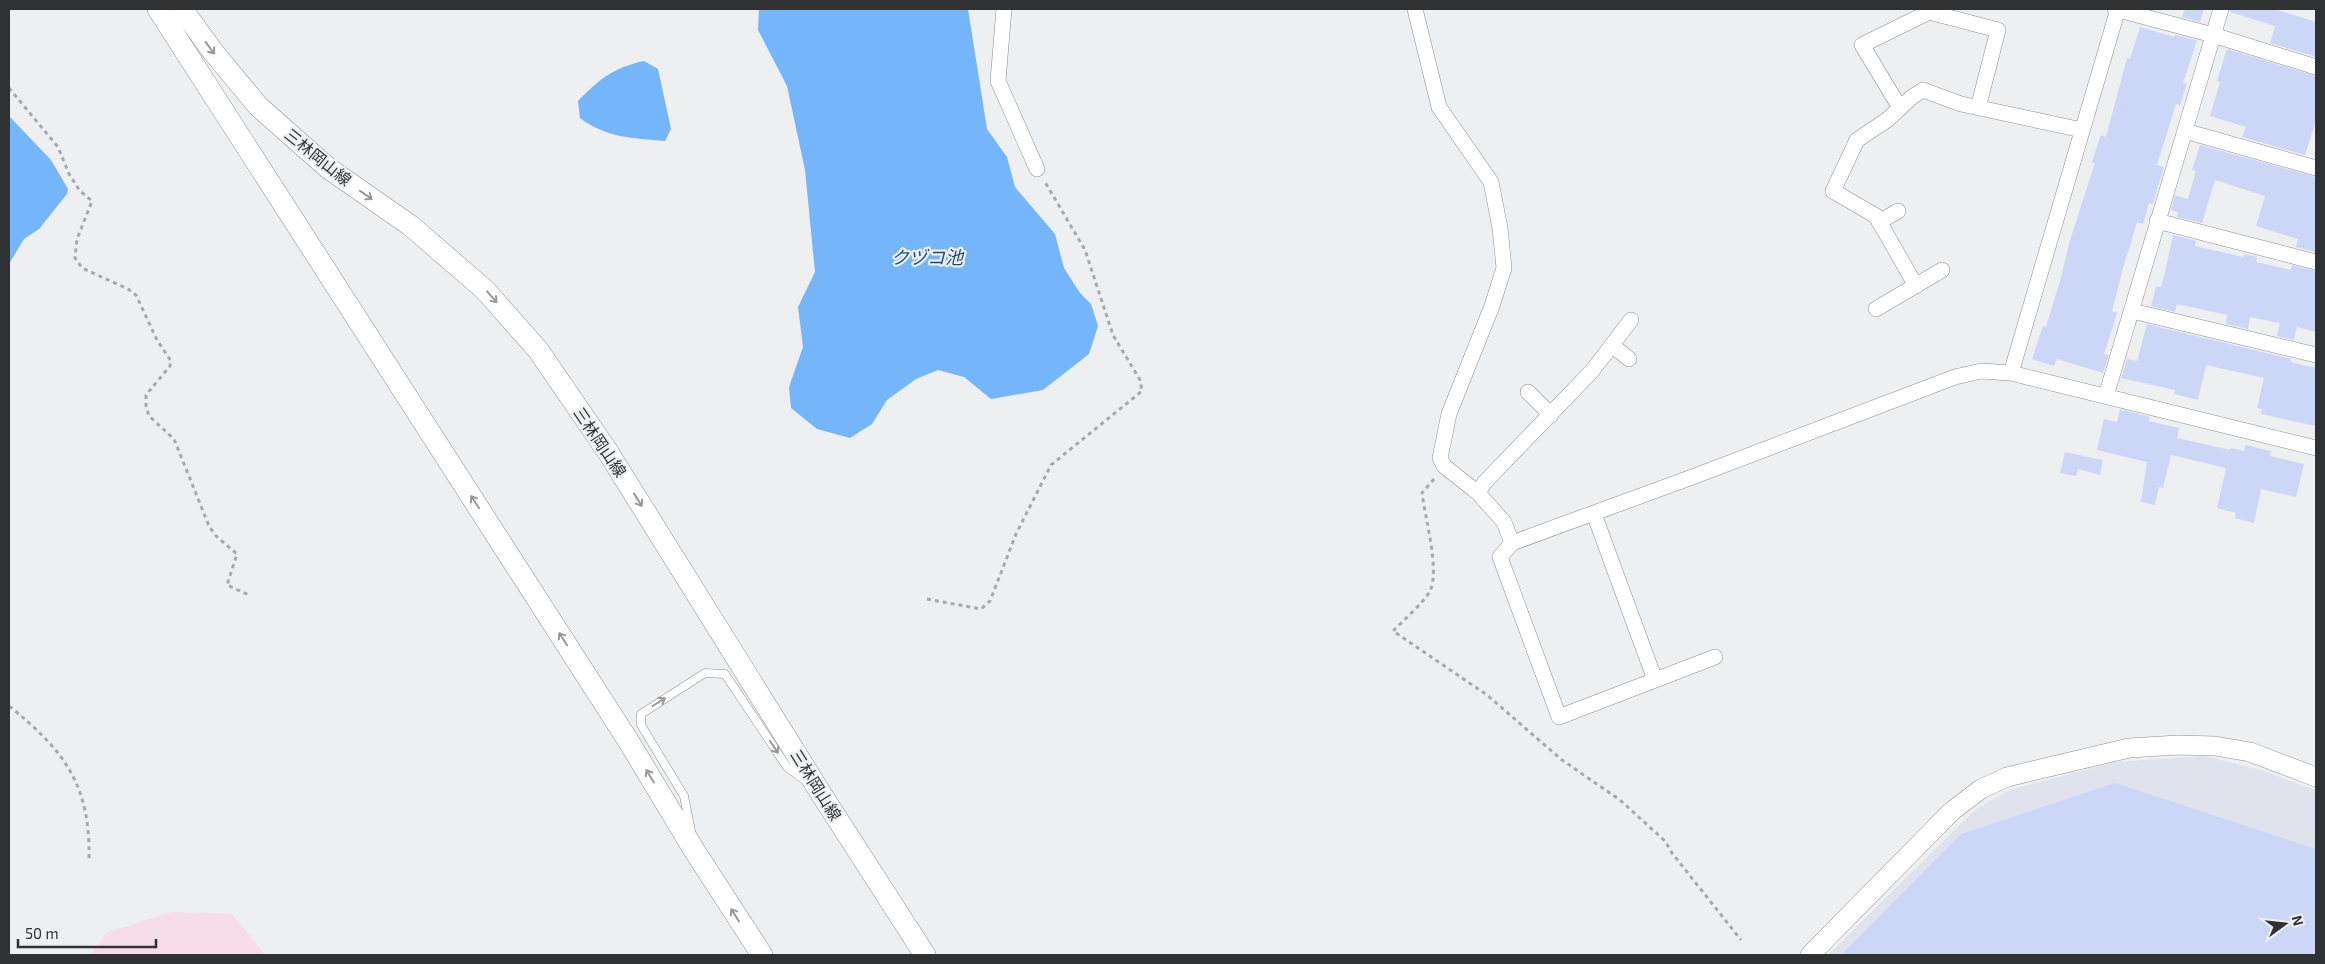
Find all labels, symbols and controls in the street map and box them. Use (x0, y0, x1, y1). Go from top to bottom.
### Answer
one-way arrow (205, 41, 215, 55)
street label: 三林岡山線 (281, 124, 355, 189)
one-way arrow (359, 190, 373, 200)
water label: クヅコ池 (891, 246, 965, 268)
one-way arrow (486, 291, 497, 304)
street label: 三林岡山線 (570, 403, 631, 480)
one-way arrow (633, 492, 643, 506)
one-way arrow (470, 495, 480, 509)
one-way arrow (558, 632, 568, 646)
one-way arrow (652, 697, 666, 707)
one-way arrow (769, 740, 779, 754)
street label: 三林岡山線 (787, 746, 846, 824)
one-way arrow (644, 770, 654, 784)
north arrow (2260, 899, 2310, 949)
one-way arrow (730, 908, 740, 922)
text: N (2289, 913, 2308, 928)
scale bar (18, 916, 155, 948)
text: 50 m (25, 924, 59, 942)

